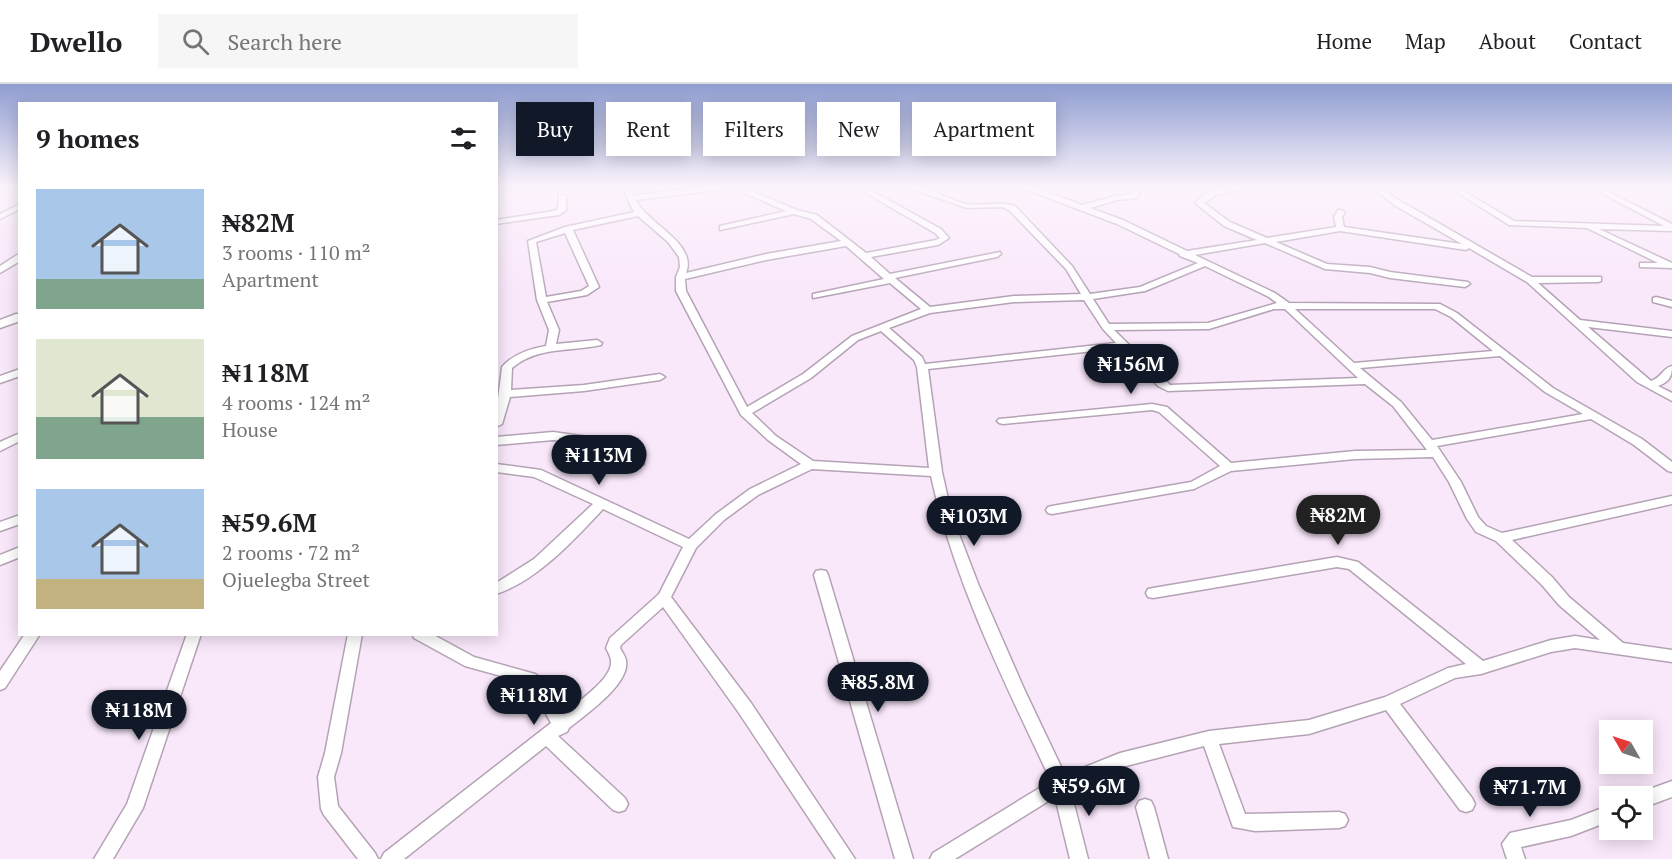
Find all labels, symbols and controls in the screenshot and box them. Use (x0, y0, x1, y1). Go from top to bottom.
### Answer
search box (158, 14, 578, 68)
text: Dwello (30, 23, 122, 60)
icon: search (179, 25, 212, 58)
text: Search here (227, 27, 342, 56)
text: Home (1316, 27, 1372, 55)
text: Map (1405, 27, 1446, 55)
text: About (1479, 27, 1536, 55)
text: Contact (1569, 27, 1642, 55)
chip: Buy (516, 102, 594, 156)
chip: Rent (606, 102, 691, 156)
chip: Filters (703, 102, 805, 156)
chip: New (817, 102, 900, 156)
chip: Apartment (912, 102, 1056, 156)
text: 9 homes (36, 121, 140, 155)
icon: filters (447, 122, 480, 155)
text: ₦82M (222, 205, 294, 239)
icon: home (84, 213, 156, 285)
text: 3 rooms · 110 m² (222, 239, 370, 266)
text: Apartment (222, 266, 319, 293)
pin: ₦156M (1089, 344, 1173, 395)
text: ₦156M (1098, 350, 1164, 377)
text: ₦118M (222, 355, 309, 389)
icon: home (84, 363, 156, 435)
text: 4 rooms · 124 m² (222, 389, 370, 416)
text: House (222, 416, 278, 443)
pin: ₦113M (557, 435, 641, 486)
text: ₦113M (566, 441, 632, 468)
pin: ₦82M (1302, 495, 1374, 546)
pin: ₦103M (932, 496, 1016, 547)
text: ₦82M (1310, 501, 1366, 528)
text: ₦103M (941, 502, 1007, 529)
text: ₦59.6M (222, 505, 317, 539)
icon: home (84, 513, 156, 585)
text: 2 rooms · 72 m² (222, 539, 360, 566)
text: Ojuelegba Street (222, 566, 370, 593)
pin: ₦85.8M (829, 662, 927, 713)
text: ₦85.8M (842, 668, 914, 695)
pin: ₦118M (492, 675, 576, 726)
text: ₦118M (501, 681, 567, 708)
pin: ₦118M (97, 690, 181, 741)
text: ₦118M (106, 696, 172, 723)
north arrow (1599, 720, 1653, 774)
map controls (1599, 720, 1653, 840)
pin: ₦59.6M (1040, 766, 1138, 817)
pin: ₦71.7M (1481, 767, 1579, 818)
text: ₦59.6M (1053, 772, 1125, 799)
text: ₦71.7M (1494, 773, 1566, 800)
button: locate (1599, 786, 1653, 840)

